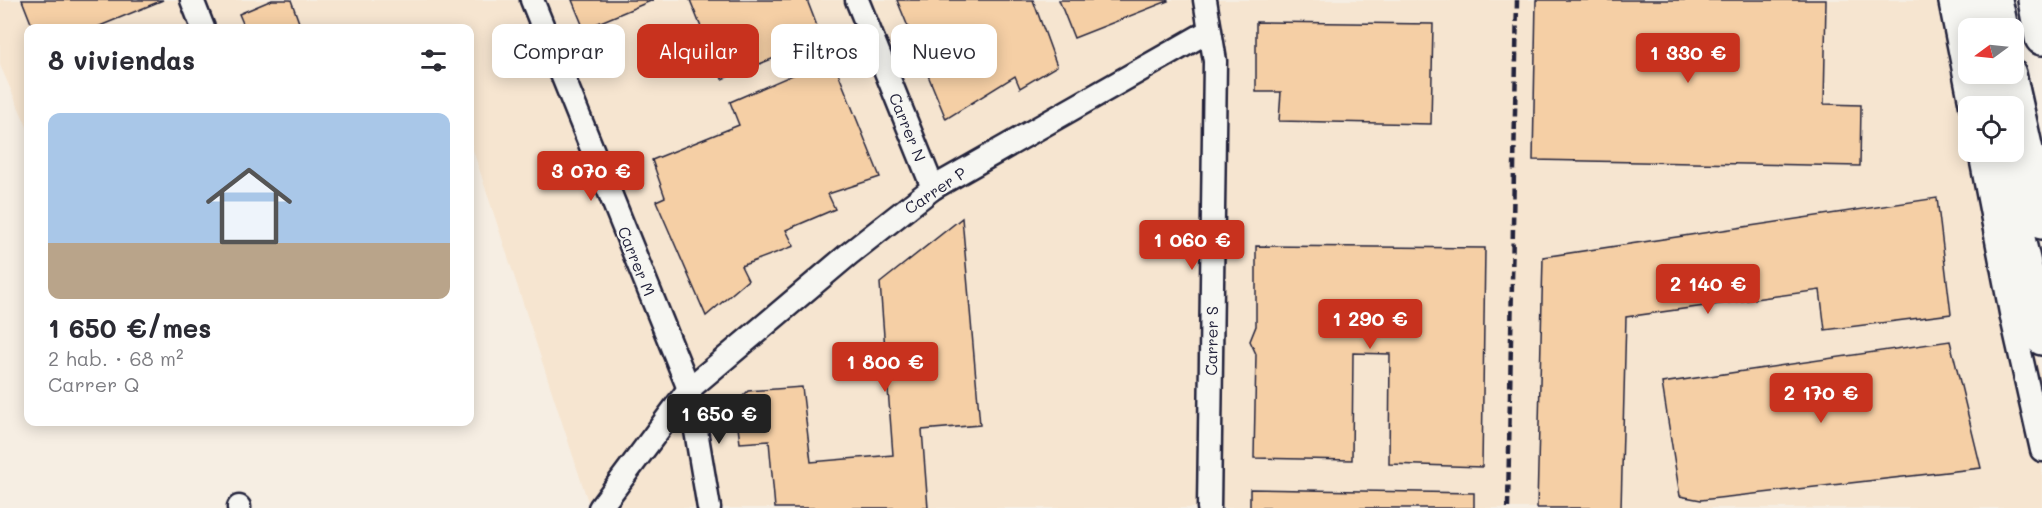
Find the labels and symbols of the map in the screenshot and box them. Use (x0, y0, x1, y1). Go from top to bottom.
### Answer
north arrow (1958, 18, 2024, 84)
pin: 1 330 € (1633, 33, 1743, 84)
street label: Carrer N (885, 90, 931, 164)
pin: 3 070 € (536, 151, 646, 202)
street label: Carrer P (900, 162, 970, 218)
pin: 1 060 € (1137, 220, 1247, 271)
street label: Carrer M (614, 223, 660, 299)
pin: 2 140 € (1653, 264, 1763, 315)
pin: 1 290 € (1315, 299, 1425, 350)
street label: Carrer S (1200, 306, 1222, 376)
pin: 1 800 € (830, 342, 940, 393)
pin: 2 170 € (1766, 373, 1876, 424)
pin: 1 650 € (664, 394, 774, 445)

